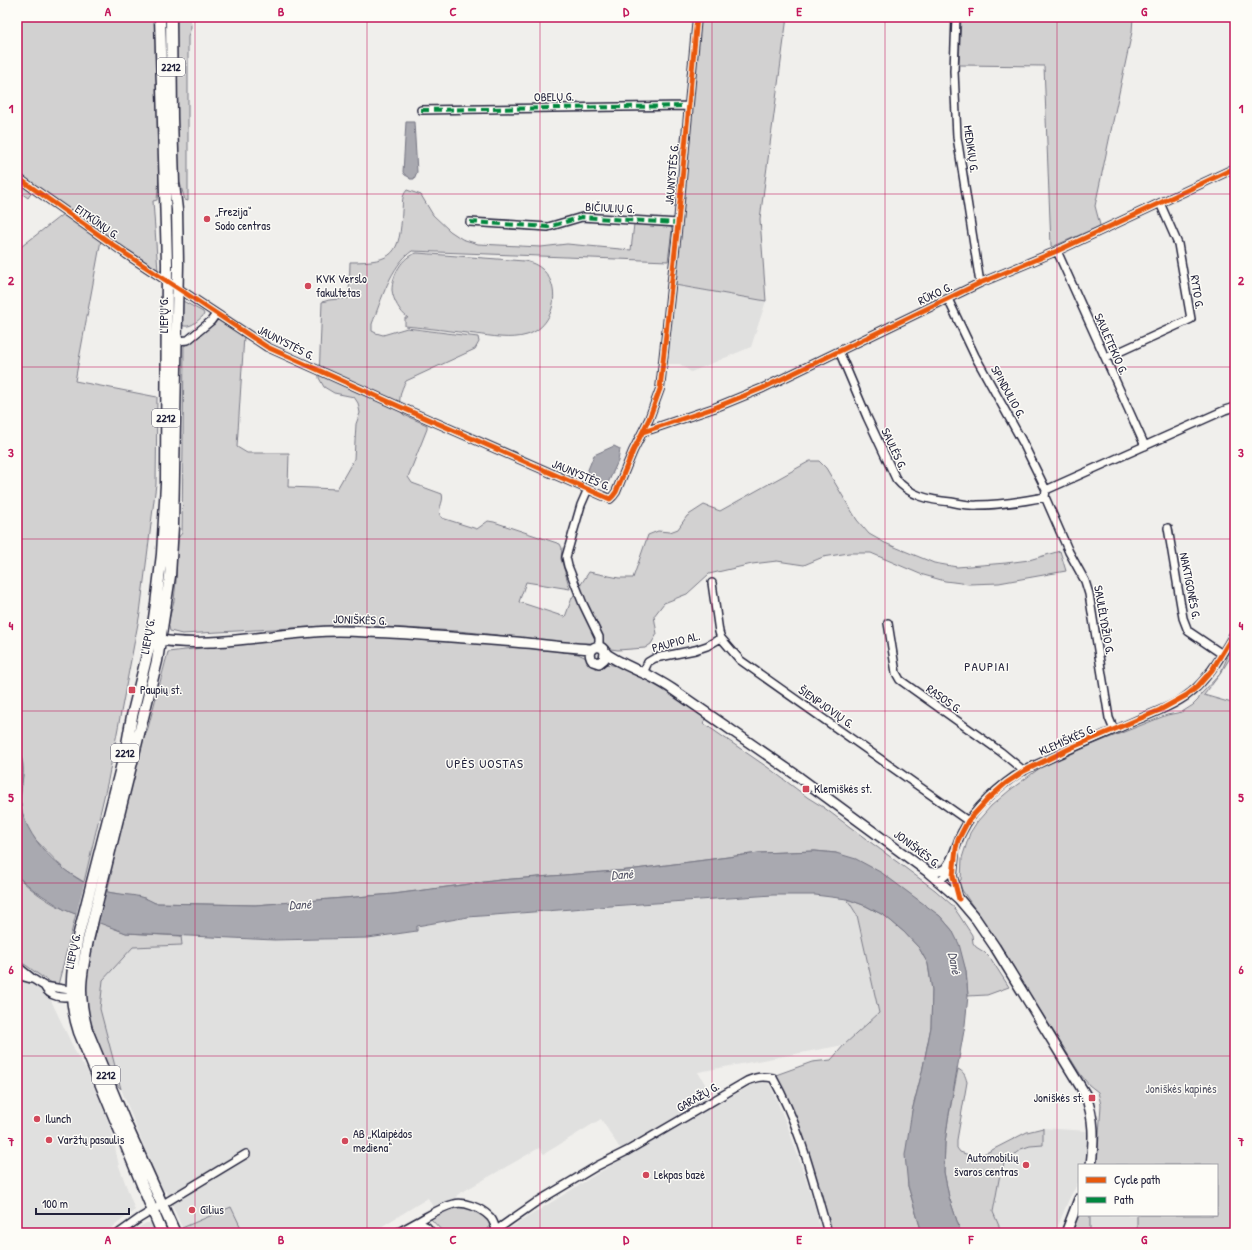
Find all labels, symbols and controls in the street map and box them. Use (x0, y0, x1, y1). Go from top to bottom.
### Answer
text: A (105, 2, 112, 20)
text: B (278, 2, 285, 20)
text: C (449, 2, 457, 20)
text: D (623, 2, 630, 20)
text: E (796, 2, 802, 20)
text: F (968, 2, 975, 20)
text: G (1141, 2, 1148, 20)
road number: 2212 (157, 58, 185, 76)
street label: OBELŲ G. (534, 88, 574, 105)
text: 1 (9, 99, 14, 117)
text: 1 (1239, 99, 1244, 117)
street label: MEDIKIŲ G. (960, 124, 983, 174)
street label: JAUNYSTĖS G. (660, 143, 683, 205)
street label: BIČIULIŲ G. (585, 198, 635, 217)
street label: EITKŪNŲ G. (72, 200, 123, 243)
place label: „Frezija“ Sodo centras (215, 203, 271, 234)
marker: „Frezija“ Sodo centras (202, 214, 212, 224)
place label: KVK Verslo fakultetas (316, 270, 367, 301)
text: 2 (8, 271, 15, 289)
text: 2 (1238, 271, 1245, 289)
street label: RYTO G. (1186, 274, 1209, 310)
street label: RŪKO G. (915, 278, 955, 309)
marker: KVK Verslo fakultetas (303, 281, 313, 291)
street label: LIEPŲ G. (155, 297, 172, 333)
street label: SAULĖTEKIO G. (1090, 310, 1133, 377)
street label: JAUNYSTĖS G. (255, 321, 318, 364)
street label: SPINDULIO G. (987, 362, 1030, 421)
road number: 2212 (152, 409, 180, 427)
street label: SAULĖS G. (877, 425, 912, 472)
text: 3 (8, 443, 14, 461)
text: 3 (1238, 443, 1244, 461)
street label: JAUNYSTĖS G. (550, 455, 613, 494)
street label: NAKTIGONĖS G. (1176, 551, 1205, 621)
street label: SAULĖLYDŽIO G. (1090, 584, 1119, 656)
street label: JONIŠKĖS G. (333, 610, 387, 629)
text: 4 (9, 616, 14, 634)
text: 4 (1239, 616, 1244, 634)
street label: LIEPŲ G. (136, 617, 159, 655)
street label: PAUPIO AL. (650, 627, 702, 656)
district label: PAUPIAI (964, 657, 1010, 675)
street label: RASOS G. (923, 680, 966, 717)
place label: Paupių st. (140, 681, 182, 698)
street label: ŠIENPJOVIŲ G. (795, 681, 857, 732)
marker: Paupių st. (127, 685, 137, 695)
street label: KLEMIŠKĖS G. (1036, 720, 1098, 759)
road number: 2212 (111, 744, 139, 762)
district label: UPĖS UOSTAS (446, 754, 524, 772)
place label: Klemiškės st. (814, 780, 872, 797)
marker: Klemiškės st. (801, 784, 811, 794)
text: 5 (8, 788, 14, 806)
text: 5 (1238, 788, 1244, 806)
street label: JONIŠKĖS G. (891, 826, 944, 872)
water label: Danė (610, 864, 635, 884)
water label: Danė (289, 895, 312, 913)
street label: LIEPŲ G. (60, 931, 85, 970)
water label: Danė (944, 950, 966, 976)
text: 6 (8, 960, 14, 978)
text: 6 (1238, 960, 1244, 978)
road number: 2212 (92, 1066, 120, 1084)
street label: GARAŽŲ G. (673, 1078, 722, 1116)
park label: Joniškės kapinės (1145, 1080, 1217, 1097)
place label: Joniškės st. (1034, 1089, 1084, 1106)
marker: Joniškės st. (1087, 1093, 1097, 1103)
place label: Ilunch (45, 1110, 71, 1127)
marker: Ilunch (32, 1114, 42, 1124)
place label: AB „Klaipėdos mediena“ (353, 1125, 413, 1156)
place label: Varžtų pasaulis (57, 1131, 125, 1148)
text: 7 (7, 1132, 15, 1150)
text: 7 (1237, 1132, 1245, 1150)
marker: Varžtų pasaulis (44, 1135, 54, 1145)
marker: AB „Klaipėdos mediena“ (340, 1136, 350, 1146)
place label: Automobilių švaros centras (954, 1149, 1019, 1180)
marker: Automobilių švaros centras (1021, 1160, 1031, 1170)
legend (1078, 1164, 1218, 1216)
place label: Lekpas bazė (654, 1166, 705, 1183)
marker: Lekpas bazė (641, 1170, 651, 1180)
text: Cycle path (1114, 1171, 1160, 1188)
scale bar (36, 1190, 129, 1216)
text: Path (1114, 1191, 1134, 1208)
text: 100 m (42, 1195, 68, 1212)
place label: Gilius (200, 1201, 224, 1218)
marker: Gilius (187, 1205, 197, 1215)
text: A (105, 1230, 112, 1248)
text: B (278, 1230, 285, 1248)
text: C (449, 1230, 457, 1248)
text: D (623, 1230, 630, 1248)
text: E (796, 1230, 802, 1248)
text: F (968, 1230, 975, 1248)
text: G (1141, 1230, 1148, 1248)

